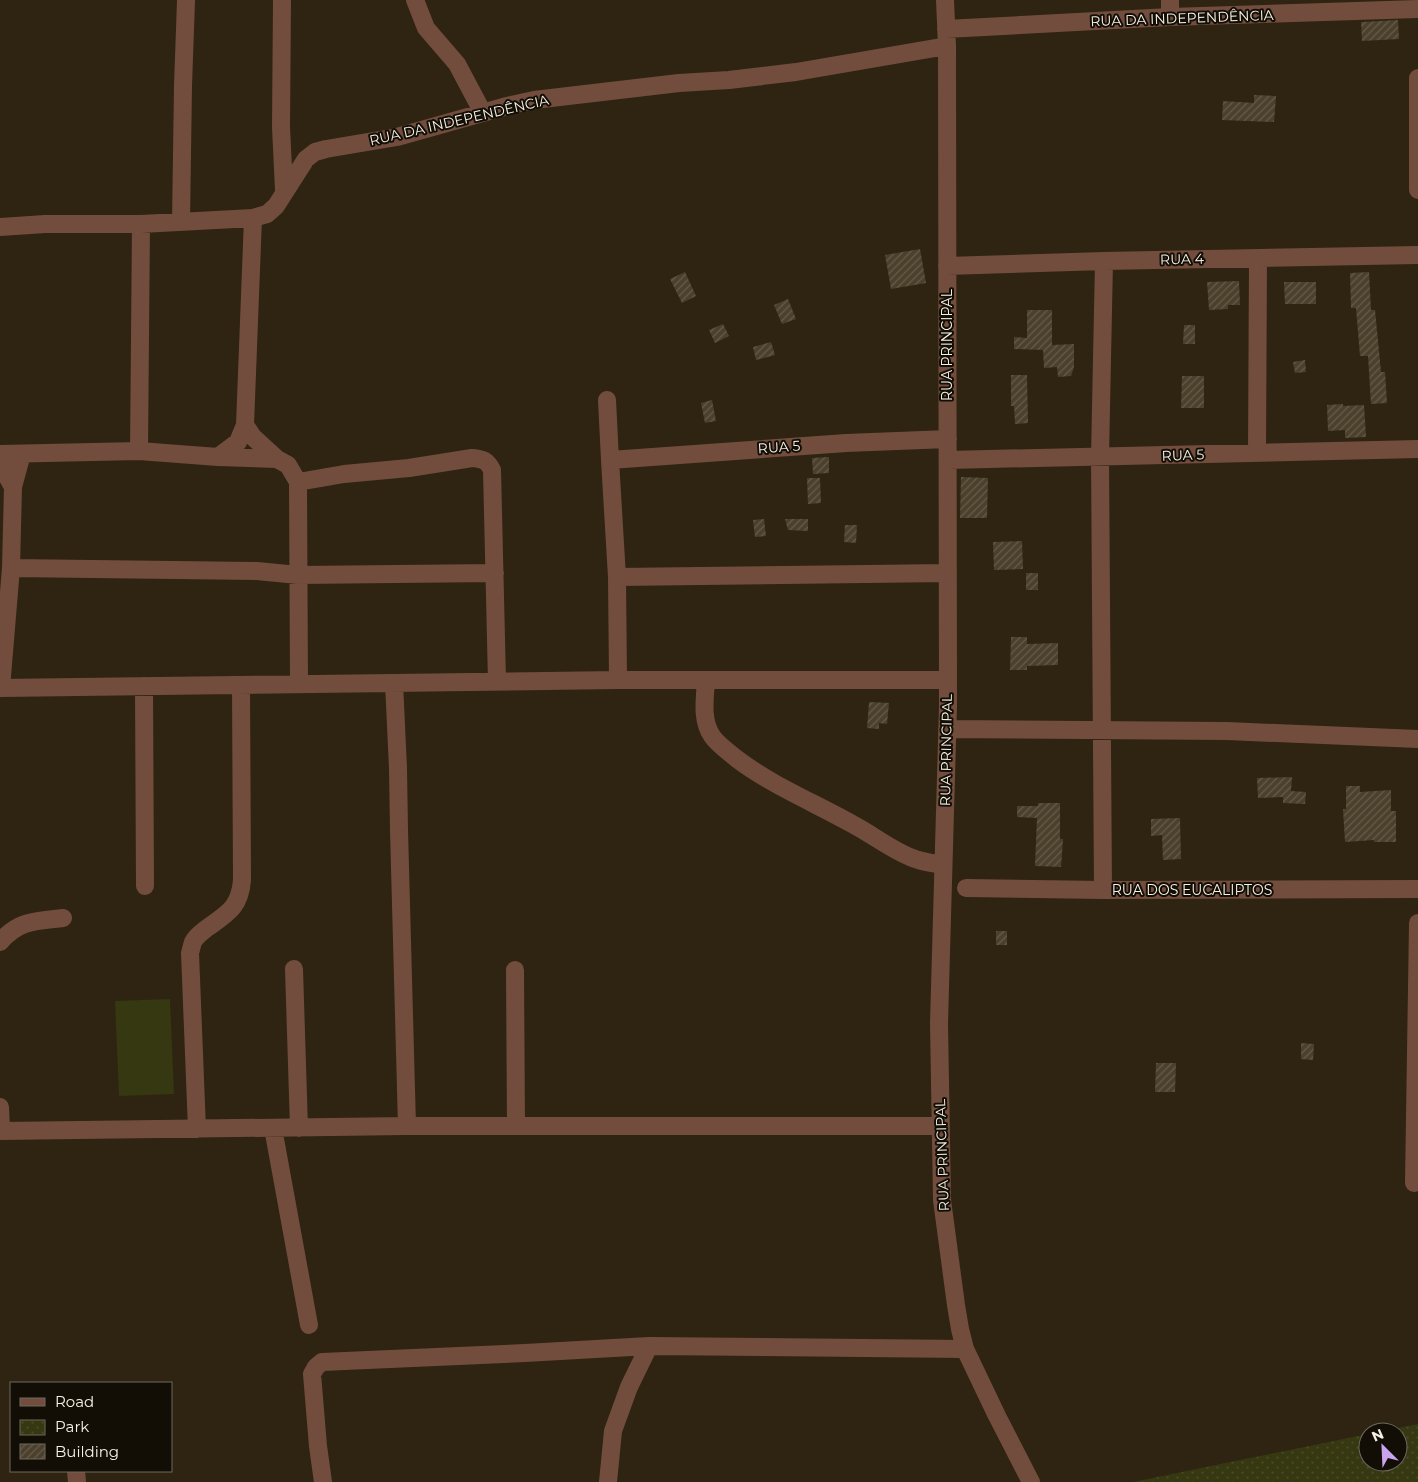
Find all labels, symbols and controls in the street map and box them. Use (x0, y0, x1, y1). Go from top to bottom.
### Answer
street label: RUA DA INDEPENDÊNCIA (1090, 6, 1275, 30)
street label: RUA DA INDEPENDÊNCIA (368, 90, 551, 149)
street label: RUA 4 (1160, 250, 1205, 268)
street label: RUA PRINCIPAL (938, 288, 956, 401)
street label: RUA 5 (757, 437, 801, 457)
street label: RUA 5 (1161, 445, 1205, 465)
street label: RUA PRINCIPAL (936, 693, 956, 806)
street label: RUA DOS EUCALIPTOS (1112, 881, 1272, 899)
street label: RUA PRINCIPAL (931, 1098, 953, 1211)
legend (10, 1382, 172, 1472)
text: Road (55, 1392, 94, 1411)
text: Park (55, 1417, 89, 1436)
north arrow (1358, 1422, 1408, 1472)
text: N (1369, 1425, 1387, 1446)
text: Building (55, 1442, 119, 1461)

